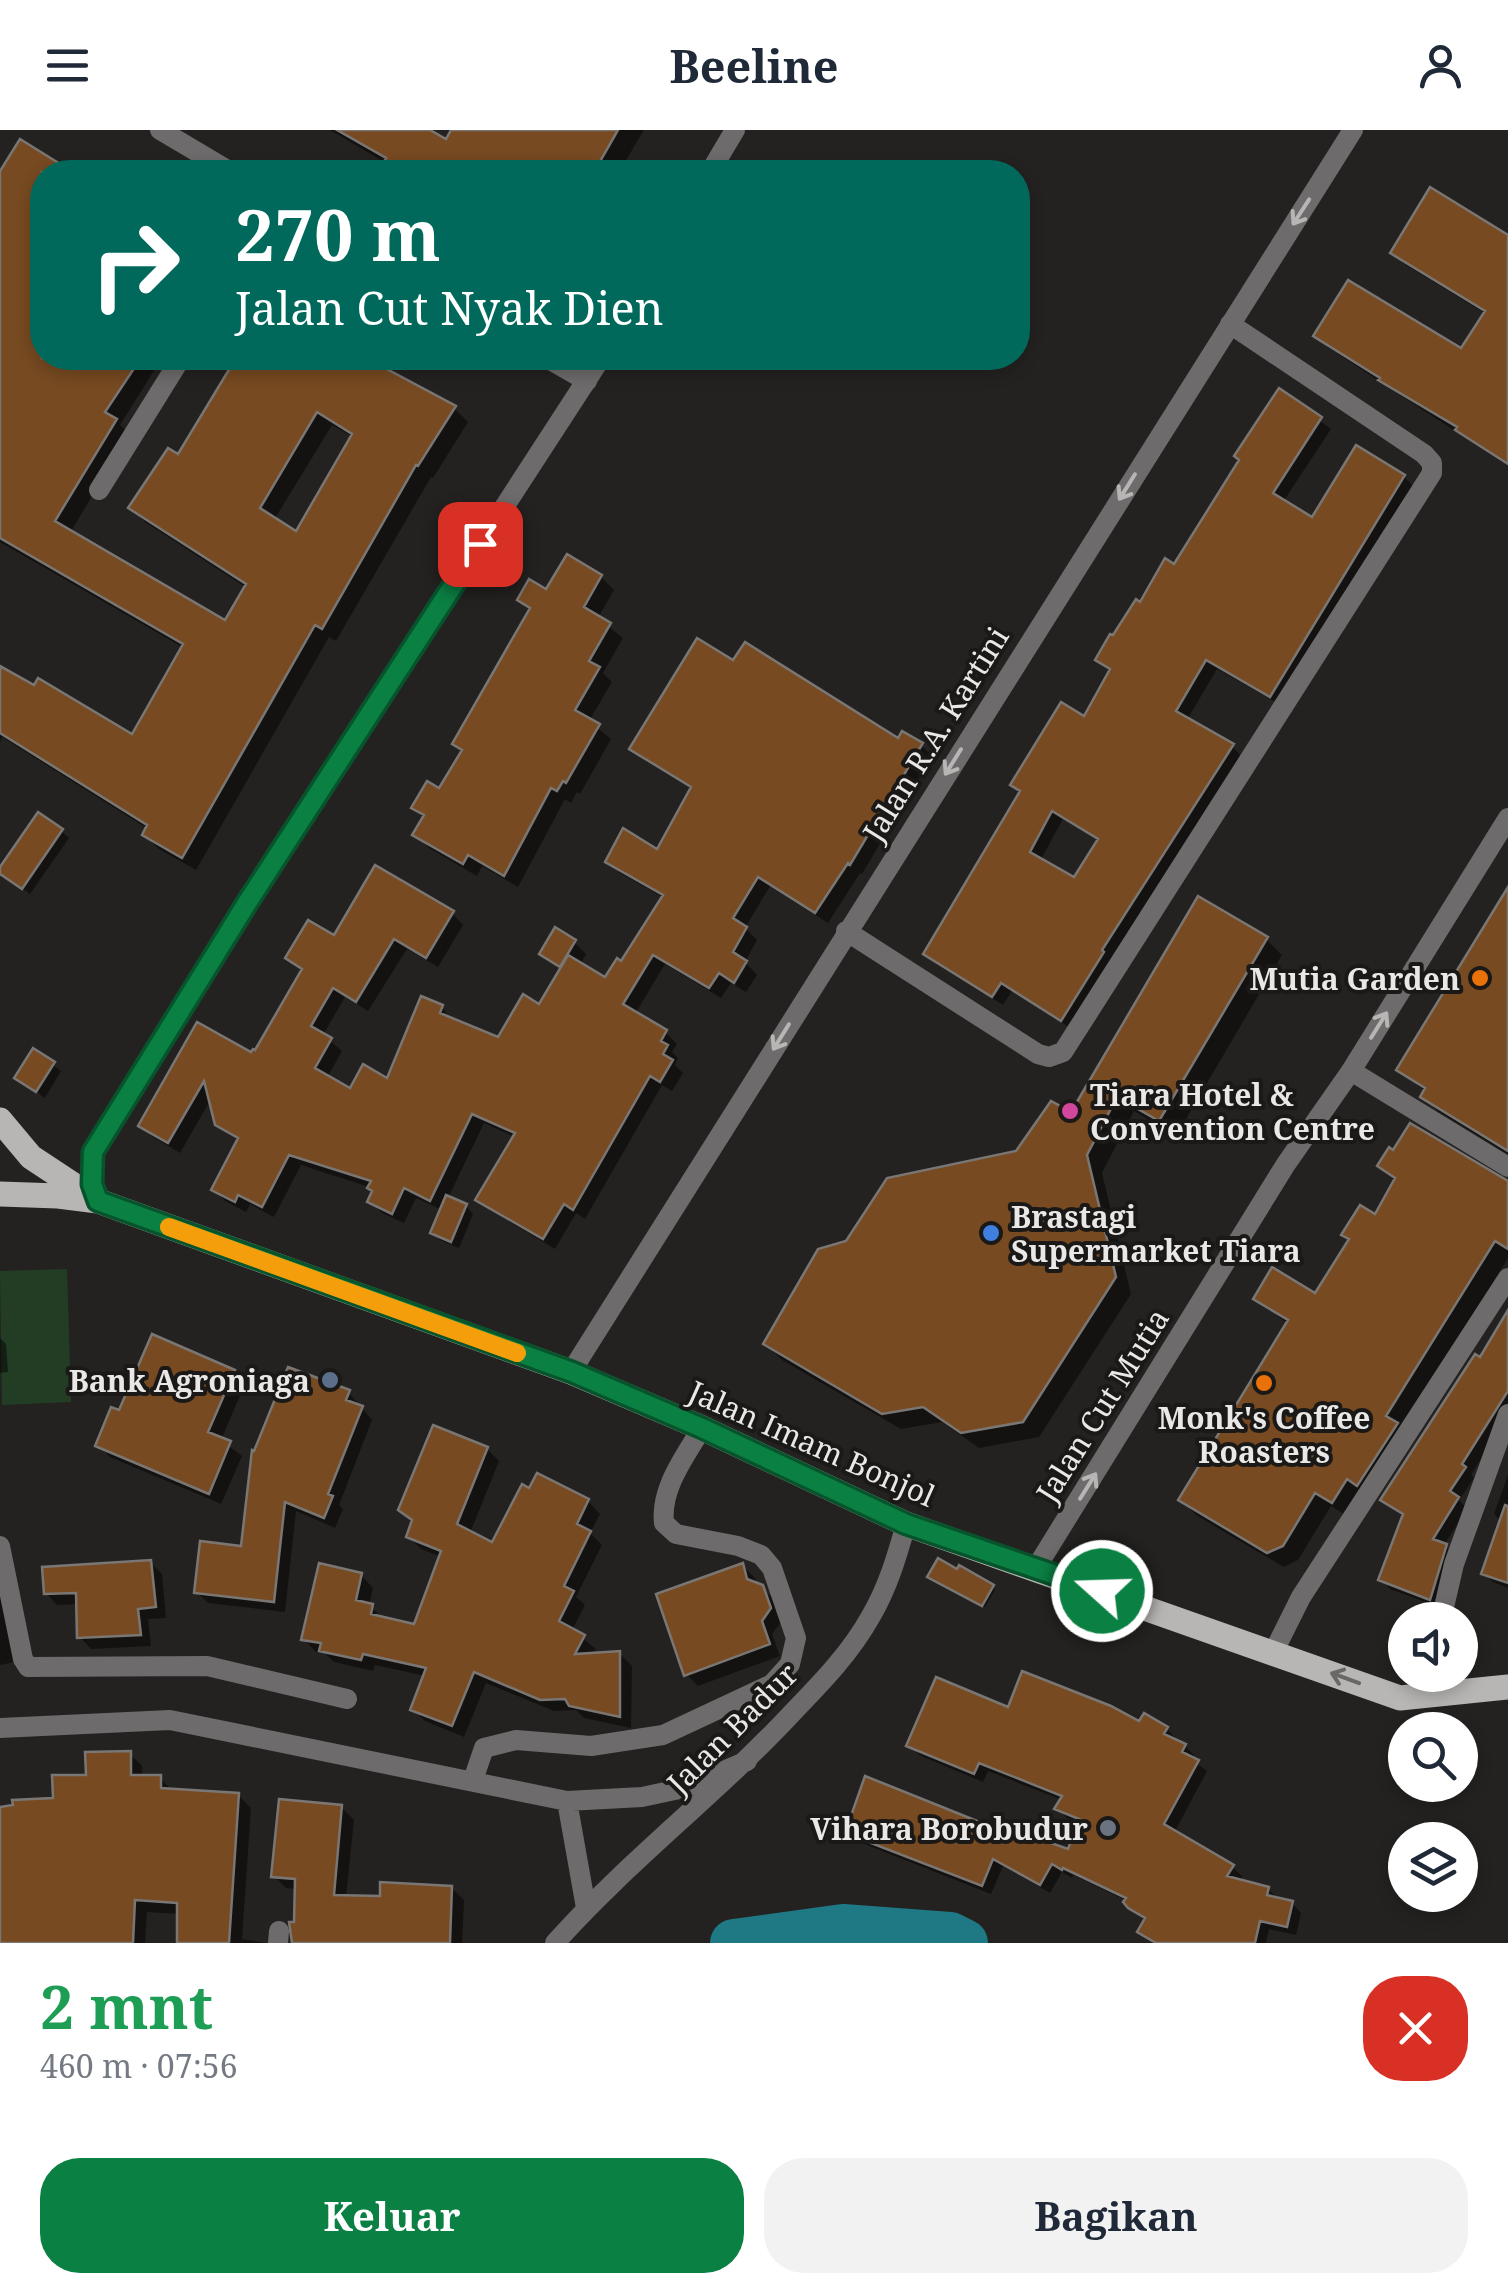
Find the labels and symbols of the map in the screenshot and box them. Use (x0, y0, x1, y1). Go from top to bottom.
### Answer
one-way arrow (1291, 197, 1311, 226)
one-way arrow (1117, 472, 1137, 501)
pin (438, 502, 523, 587)
street label: Jalan R.A. Kartini (852, 619, 1018, 850)
one-way arrow (943, 747, 964, 775)
place label: Mutia Garden (1249, 958, 1460, 999)
marker: Mutia Garden (1469, 967, 1491, 989)
one-way arrow (1369, 1011, 1389, 1040)
one-way arrow (770, 1022, 791, 1051)
place label: Tiara Hotel & Convention Centre (1090, 1074, 1375, 1149)
marker: Tiara Hotel & Convention Centre (1059, 1100, 1081, 1122)
place label: Brastagi Supermarket Tiara (1011, 1196, 1301, 1271)
marker: Brastagi Supermarket Tiara (980, 1222, 1002, 1244)
street label: Jalan Cut Mutia (1026, 1300, 1178, 1510)
place label: Bank Agroniaga (69, 1360, 310, 1401)
marker: Bank Agroniaga (319, 1369, 341, 1391)
street label: Jalan Imam Bonjol (682, 1370, 941, 1516)
marker: Monk's Coffee Roasters (1253, 1372, 1275, 1394)
place label: Monk's Coffee Roasters (1158, 1397, 1370, 1472)
one-way arrow (1078, 1472, 1098, 1500)
position arrow (1050, 1539, 1154, 1643)
street label: Jalan Badur (657, 1654, 806, 1803)
one-way arrow (1330, 1668, 1361, 1686)
place label: Vihara Borobudur (810, 1808, 1088, 1849)
marker: Vihara Borobudur (1097, 1817, 1119, 1839)

